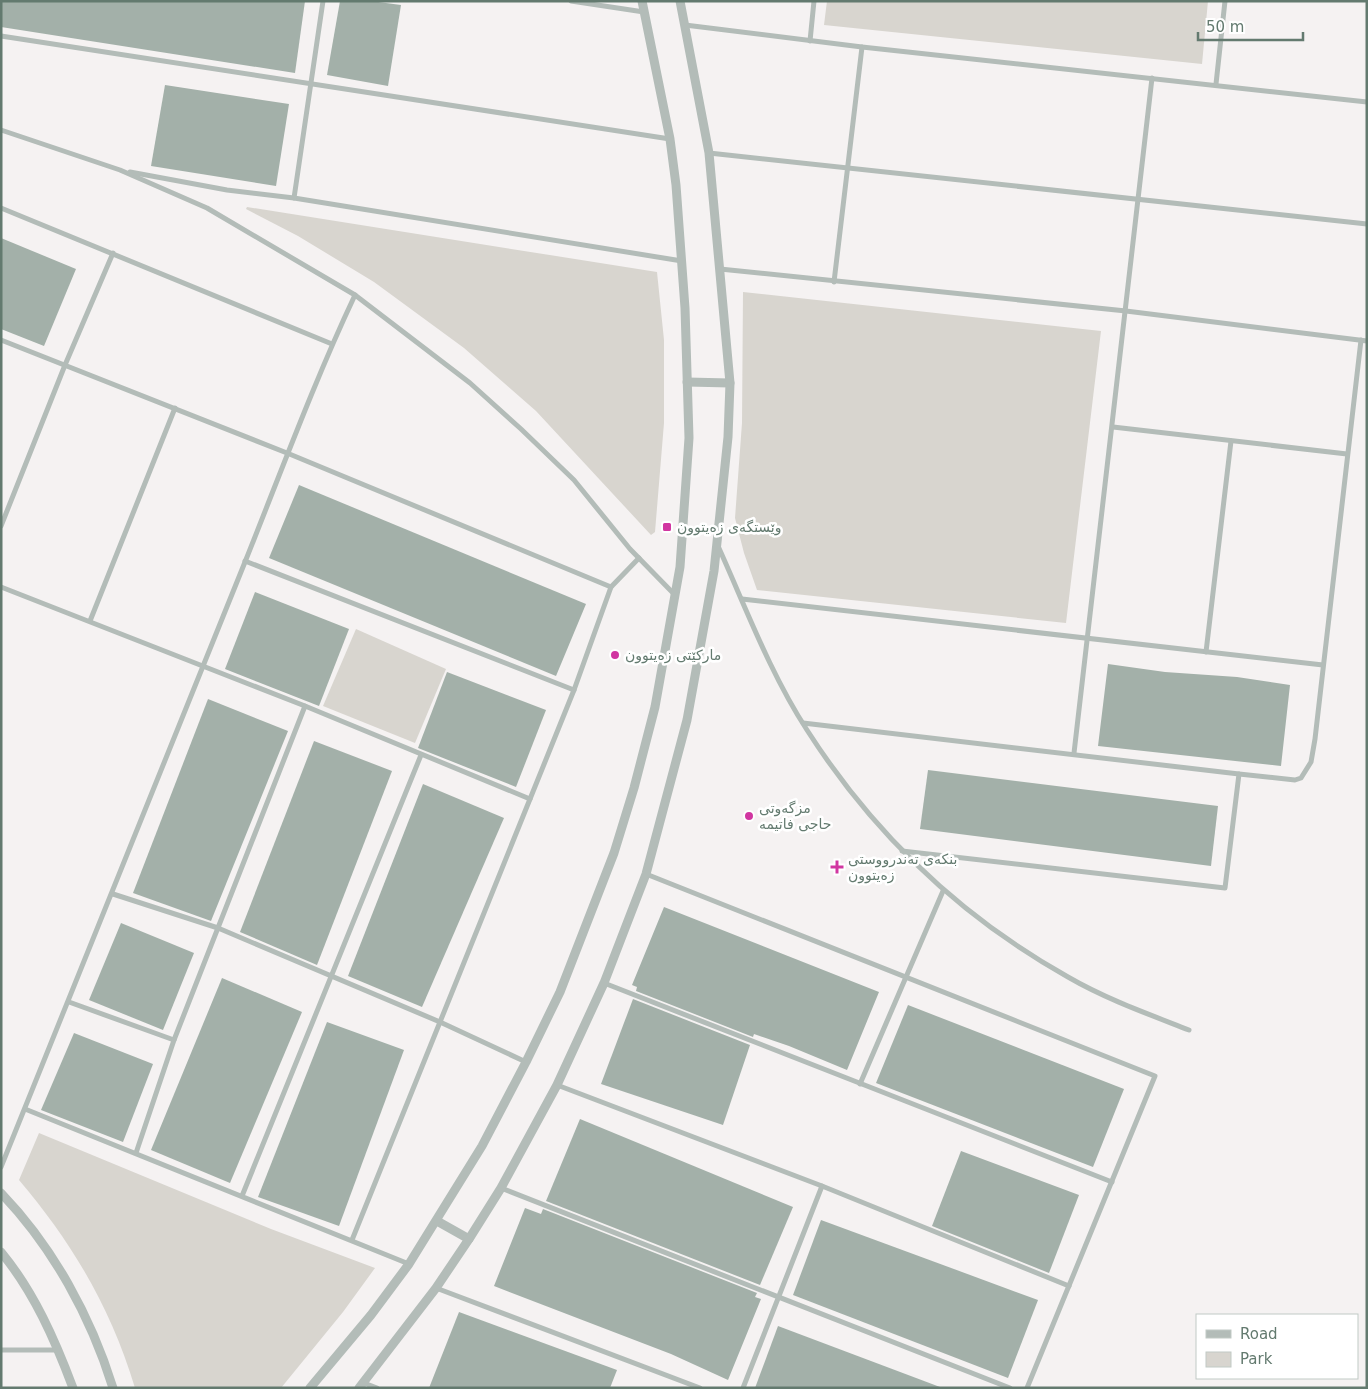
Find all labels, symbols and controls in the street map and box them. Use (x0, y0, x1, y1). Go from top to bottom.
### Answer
scale bar (1198, 10, 1303, 42)
text: 50 m (1206, 18, 1244, 36)
place label: وێستگەی زەیتوون (677, 519, 782, 536)
marker: وێستگەی زەیتوون (661, 521, 673, 533)
place label: مارکێتی زەیتوون (625, 647, 721, 664)
marker: مارکێتی زەیتوون (609, 649, 621, 661)
place label: مزگەوتی حاجی فاتیمە (759, 800, 831, 832)
marker: مزگەوتی حاجی فاتیمە (743, 810, 755, 822)
place label: بنکەی تەندرووستی زەیتوون (848, 851, 957, 884)
marker: بنکەی تەندرووستی زەیتوون (830, 860, 844, 874)
legend (1196, 1314, 1358, 1379)
text: Road (1240, 1325, 1278, 1343)
text: Park (1240, 1350, 1273, 1368)

